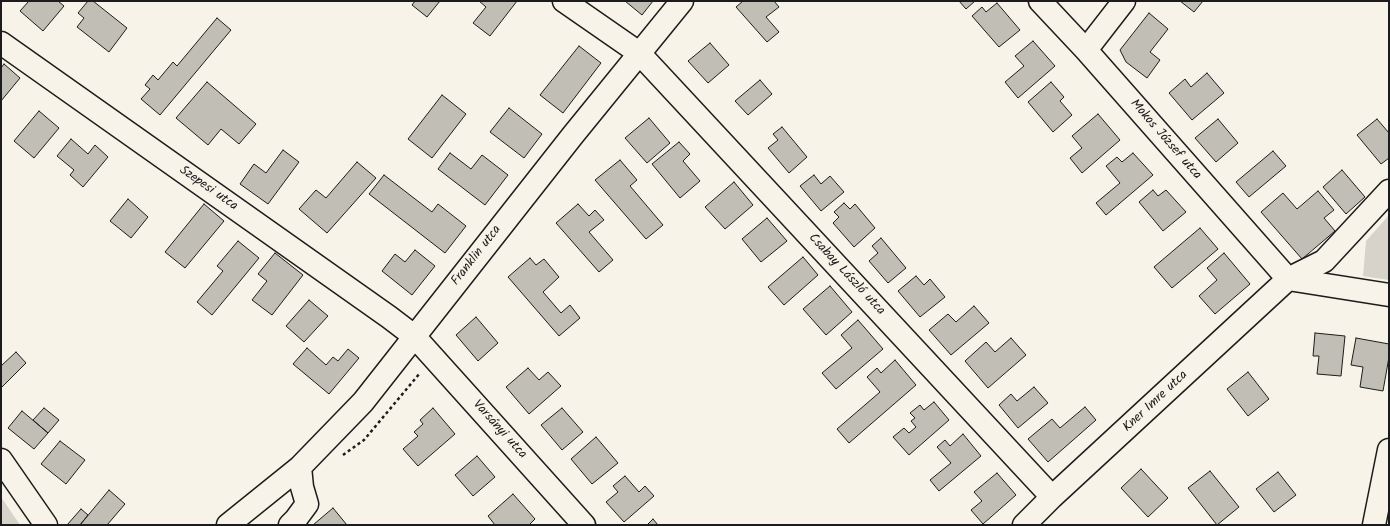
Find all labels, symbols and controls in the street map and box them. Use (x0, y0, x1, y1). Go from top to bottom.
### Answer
street label: Mokos József utca (1126, 97, 1204, 183)
street label: Szepesi utca (176, 163, 240, 215)
street label: Franklin utca (449, 223, 505, 289)
street label: Csabay László utca (804, 231, 888, 319)
street label: Kner Imre utca (1120, 368, 1192, 436)
street label: Varsányi utca (469, 397, 529, 463)

